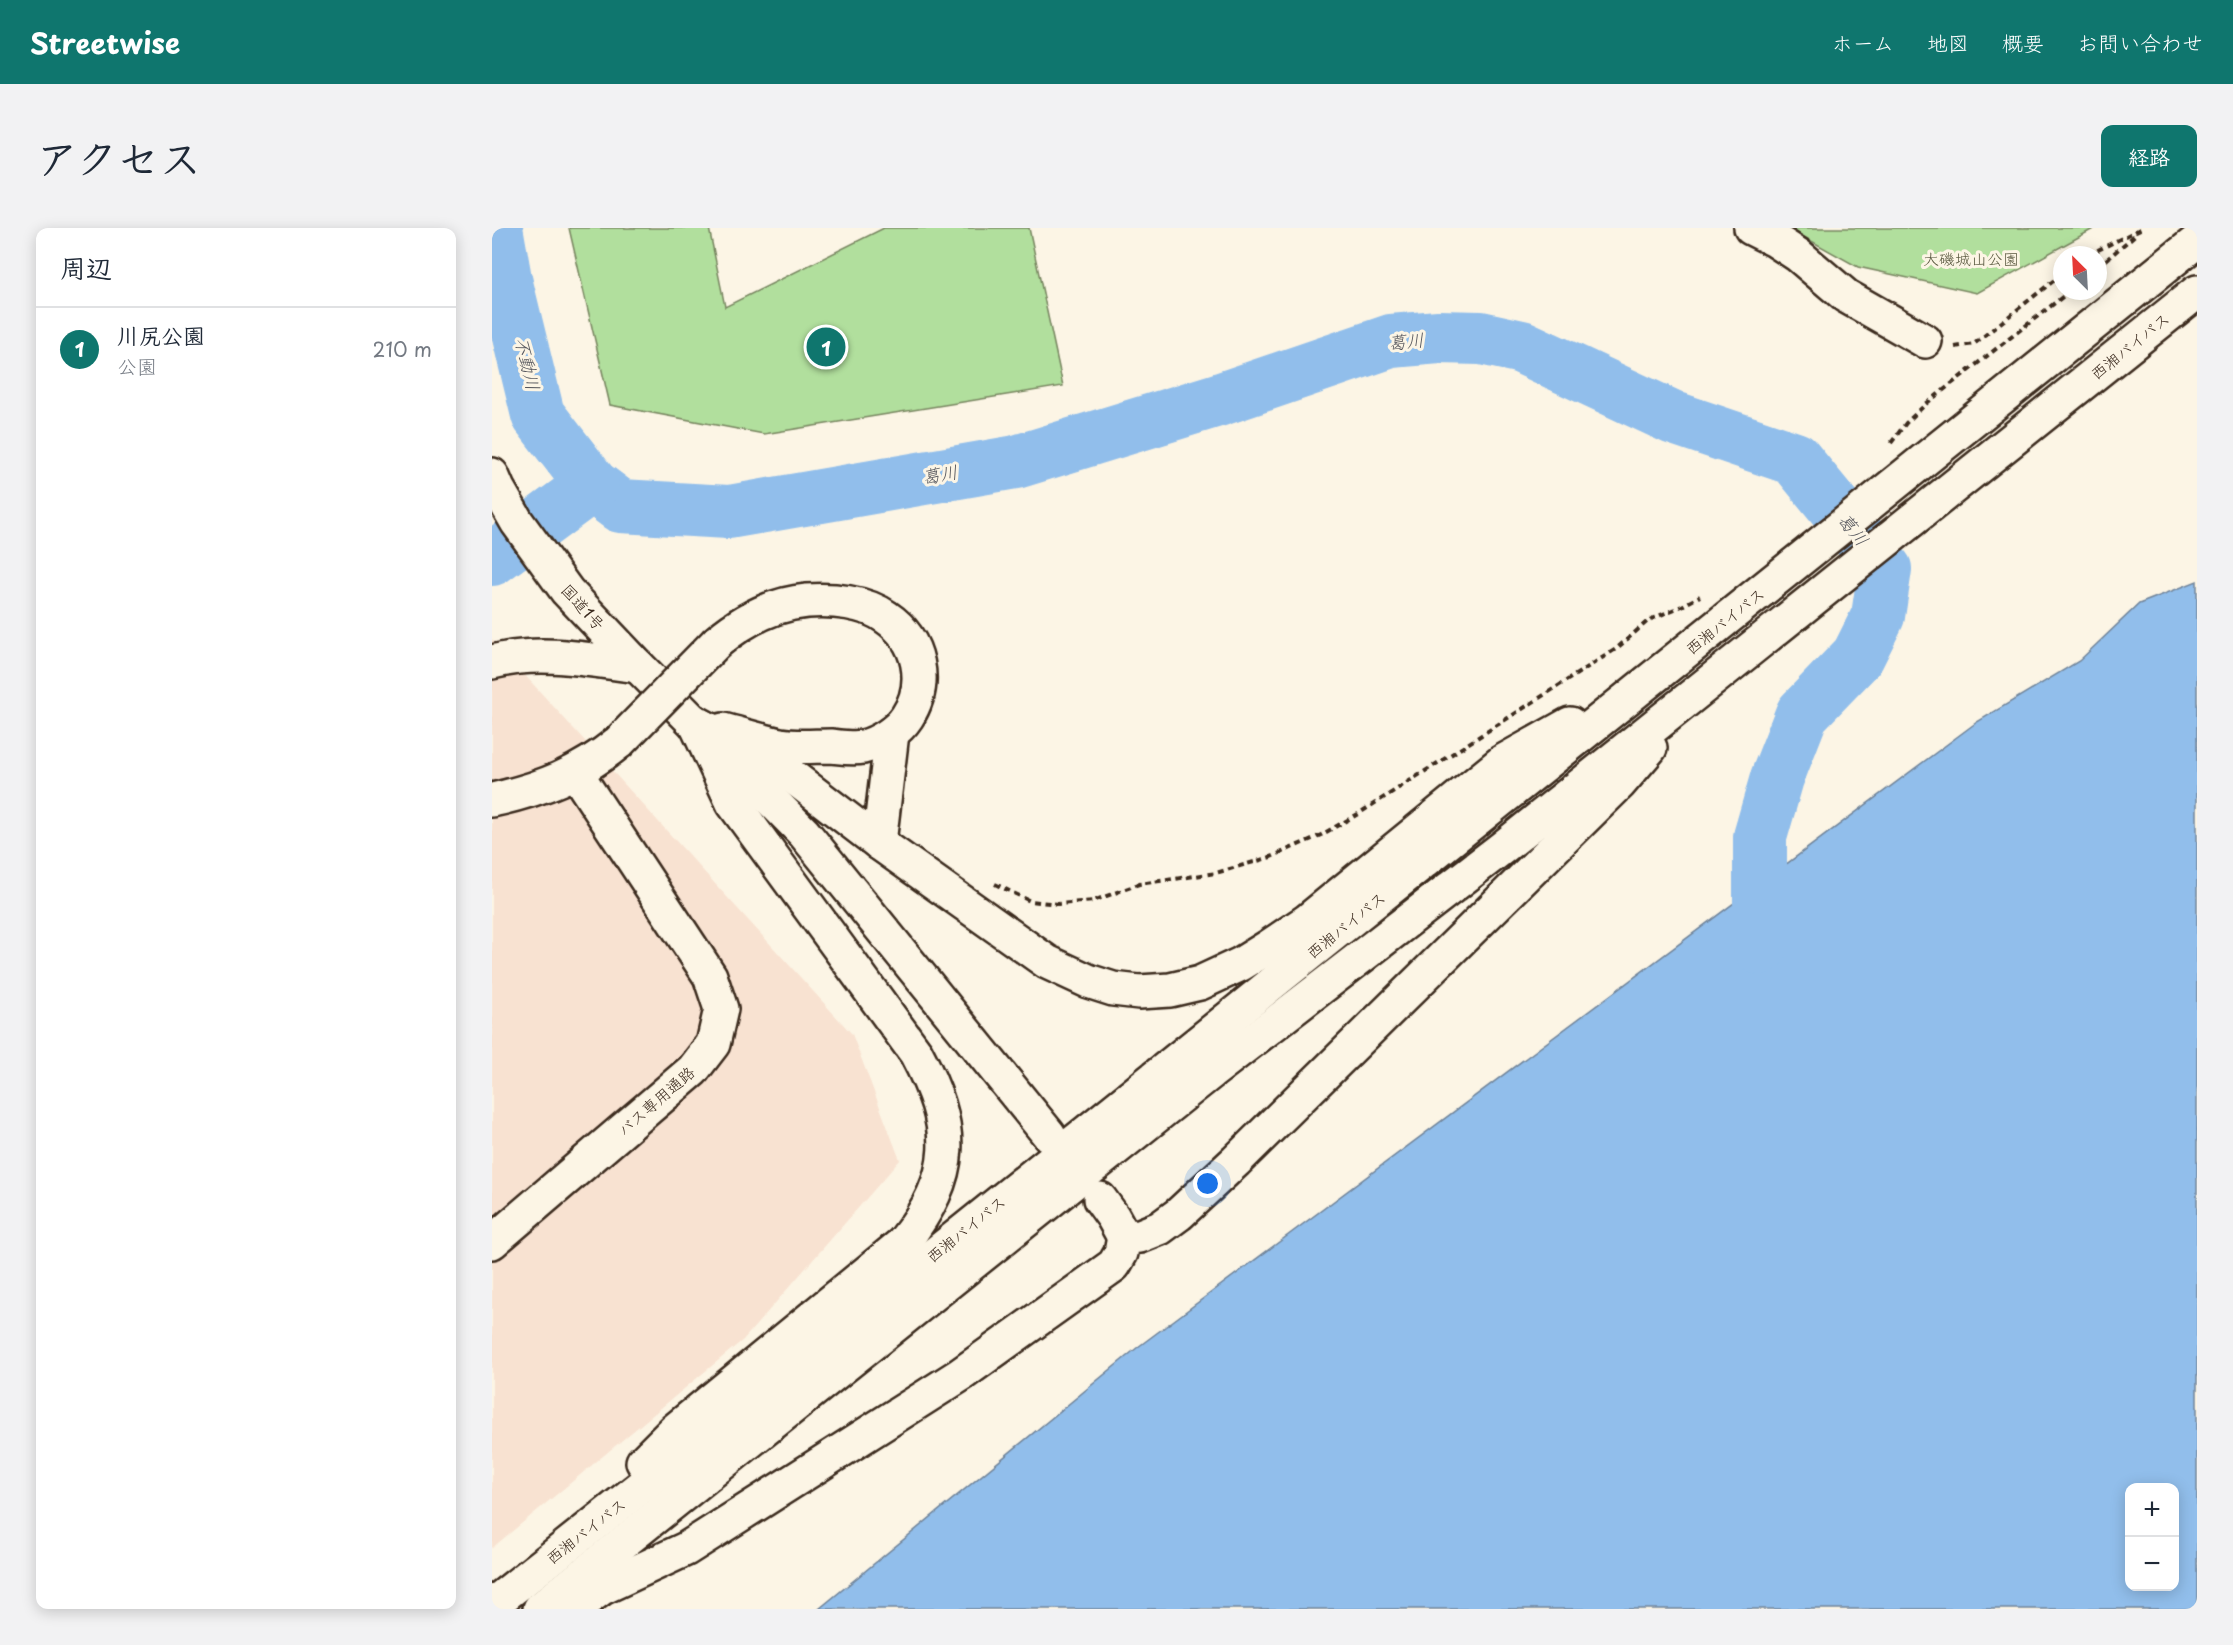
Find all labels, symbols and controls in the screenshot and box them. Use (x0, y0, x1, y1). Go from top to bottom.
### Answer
text: Streetwise (30, 21, 180, 64)
text: ホーム (1832, 26, 1894, 58)
text: 地図 (1927, 26, 1969, 58)
text: 概要 (2002, 26, 2044, 58)
text: お問い合わせ (2077, 26, 2203, 58)
text: アクセス (36, 125, 201, 188)
button: 経路 (2101, 125, 2197, 187)
park label: 大磯城山公園 (1923, 246, 2019, 270)
north arrow (2053, 246, 2107, 300)
text: 周辺 (60, 248, 112, 287)
street label: 西湘バイパス (2085, 306, 2174, 385)
text: 川尻公園 (117, 318, 205, 351)
pin: 1 (806, 324, 846, 370)
water label: 葛川 (1387, 325, 1425, 356)
text: 1 (75, 334, 84, 364)
text: 210 m (373, 334, 432, 364)
water label: 不動川 (509, 334, 548, 393)
text: 公園 (117, 351, 157, 381)
water label: 葛川 (920, 457, 960, 490)
water label: 葛川 (1832, 507, 1876, 552)
street label: 国道1号 (556, 578, 611, 635)
street label: 西湘バイパス (1680, 581, 1769, 660)
street label: 西湘バイパス (1301, 885, 1390, 964)
street label: バス専用通路 (611, 1060, 699, 1141)
your location (1193, 1169, 1222, 1198)
street label: 西湘バイパス (921, 1189, 1010, 1268)
map controls (2125, 1483, 2179, 1591)
button: + (2125, 1483, 2179, 1537)
street label: 西湘バイパス (540, 1491, 630, 1569)
button: − (2125, 1537, 2179, 1591)

